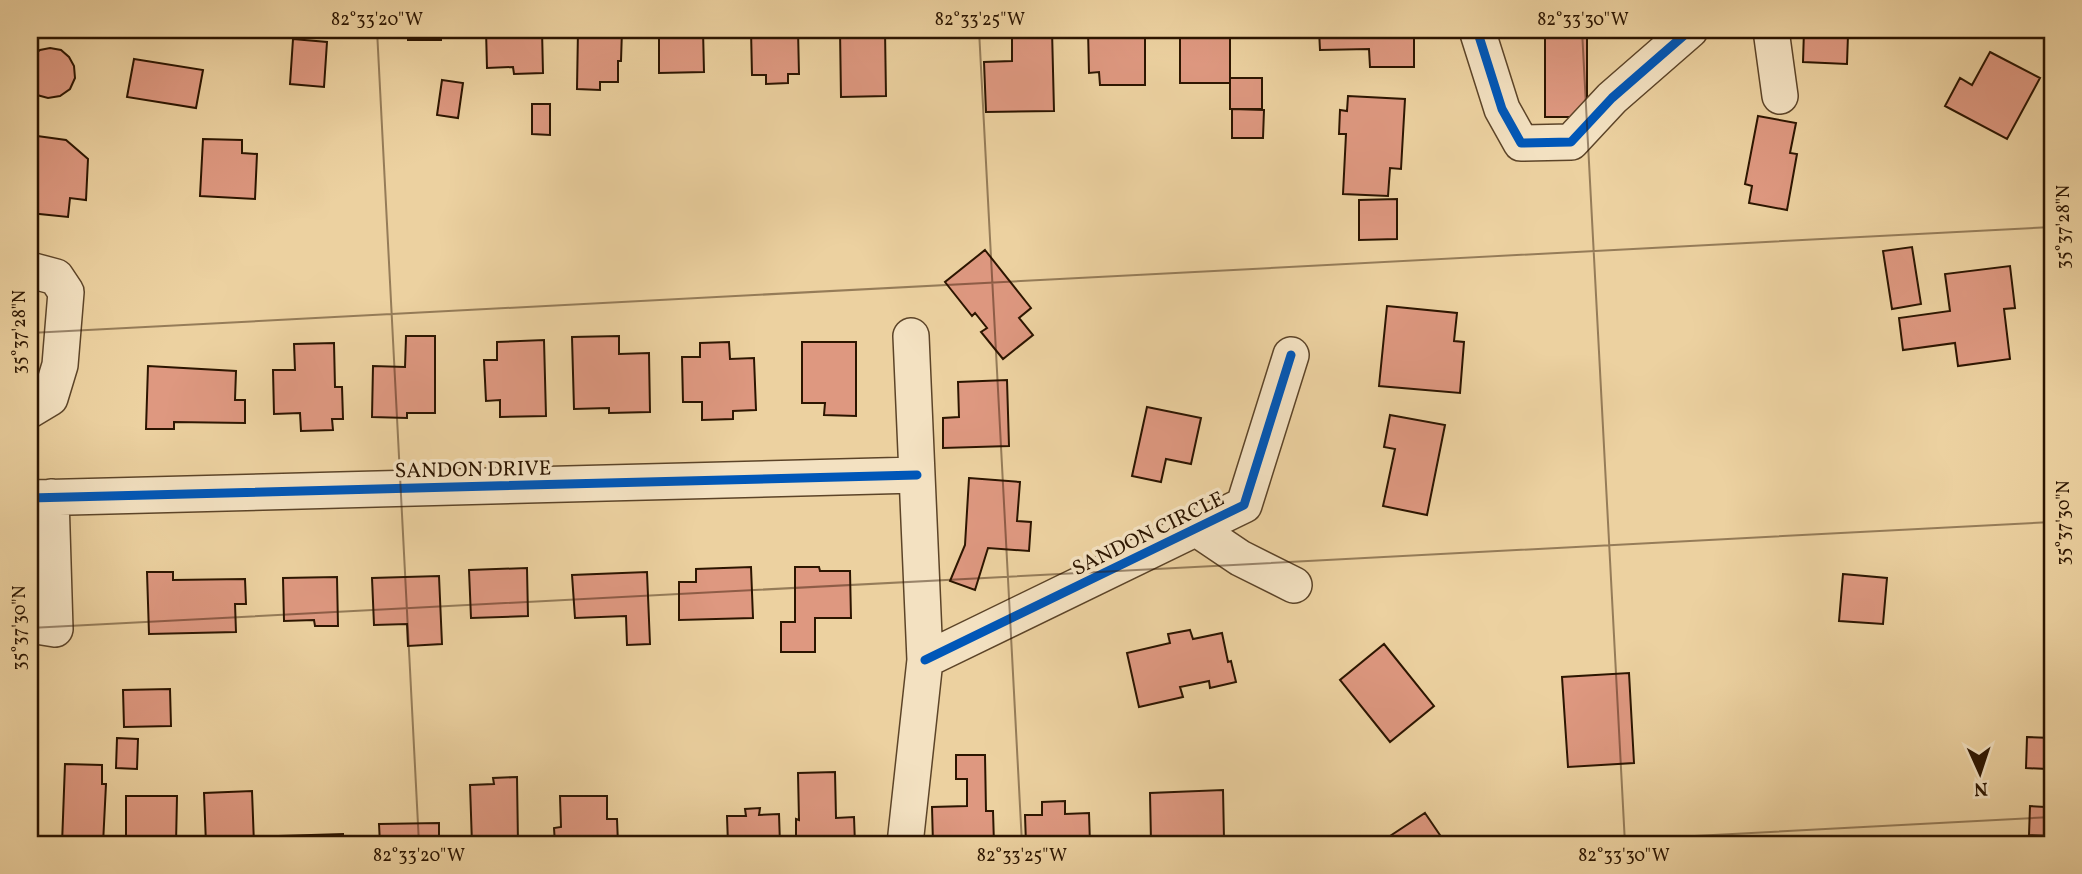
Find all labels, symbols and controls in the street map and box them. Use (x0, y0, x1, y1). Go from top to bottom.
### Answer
text: 82°33'20"W (331, 8, 423, 33)
text: 82°33'25"W (935, 8, 1025, 33)
text: 82°33'30"W (1537, 8, 1629, 33)
text: 35°37'28"N (2052, 185, 2077, 269)
text: 35°37'28"N (8, 290, 33, 374)
street label: SANDON DRIVE (394, 455, 552, 486)
text: 35°37'30"N (2052, 480, 2077, 566)
street label: SANDON CIRCLE (1068, 485, 1230, 584)
text: 35°37'30"N (8, 585, 33, 671)
north arrow (1946, 738, 2016, 808)
text: N (1973, 775, 1988, 801)
text: 82°33'20"W (373, 844, 465, 869)
text: 82°33'25"W (977, 844, 1067, 869)
text: 82°33'30"W (1578, 844, 1670, 869)

